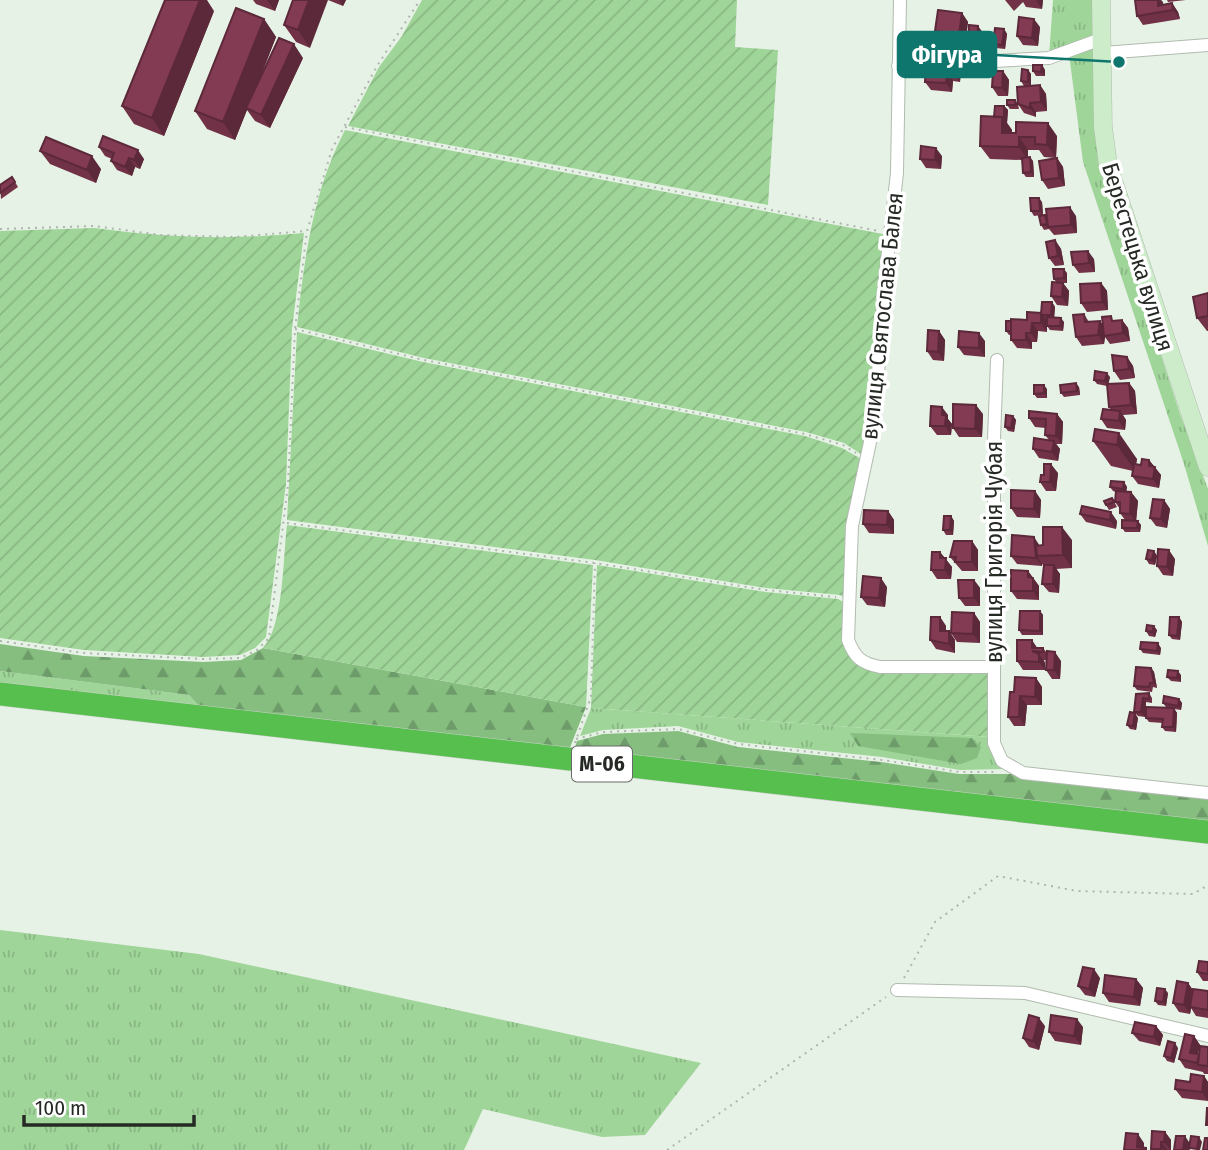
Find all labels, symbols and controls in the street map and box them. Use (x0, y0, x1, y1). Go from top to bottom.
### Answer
callout: Фігура (898, 32, 996, 77)
text: Фігура (912, 41, 982, 69)
street label: Берестецька вулиця (1096, 159, 1180, 355)
street label: вулиця Святослава Балея (855, 191, 909, 441)
street label: вулиця Григорія Чубая (980, 441, 1008, 663)
road number: М-06 (572, 746, 632, 782)
scale bar (24, 1084, 194, 1128)
text: 100 m (35, 1095, 86, 1121)

